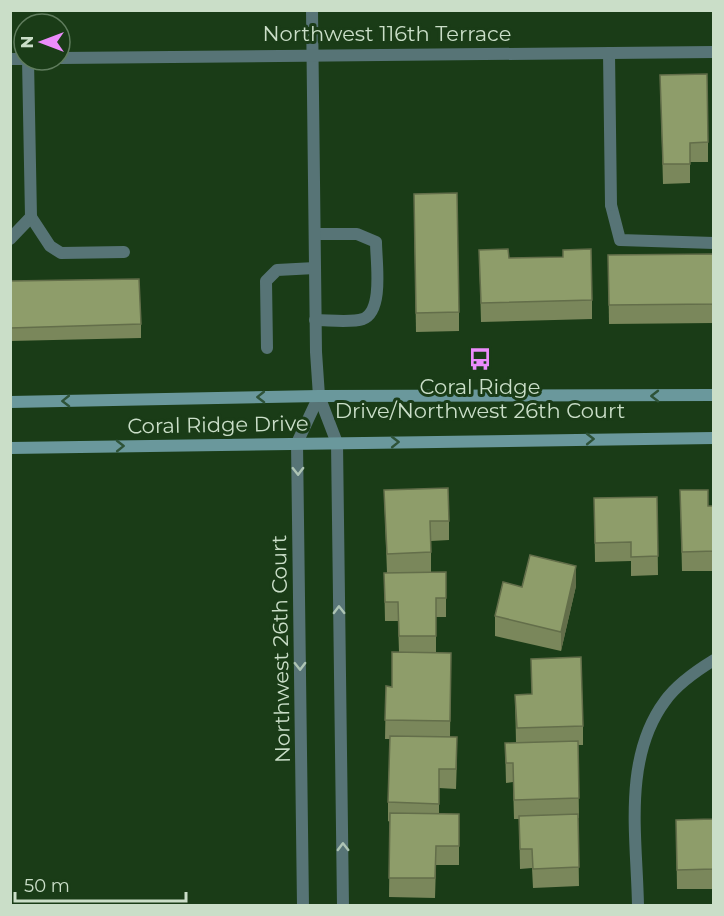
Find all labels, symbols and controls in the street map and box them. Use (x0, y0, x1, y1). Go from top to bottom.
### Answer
north arrow (12, 12, 72, 72)
street label: Northwest 116th Terrace (263, 21, 511, 46)
text: N (18, 36, 37, 48)
bus stop icon: Coral Ridge Drive/Northwest 26th Court (467, 346, 493, 372)
place label: Coral Ridge Drive/Northwest 26th Court (335, 374, 625, 423)
one-way arrow (651, 390, 660, 402)
one-way arrow (256, 391, 265, 403)
one-way arrow (61, 395, 70, 407)
street label: Coral Ridge Drive (127, 410, 309, 439)
one-way arrow (586, 433, 595, 446)
one-way arrow (391, 436, 400, 448)
one-way arrow (116, 440, 125, 452)
one-way arrow (292, 466, 304, 475)
street label: Northwest 26th Court (266, 535, 295, 763)
one-way arrow (333, 606, 345, 615)
one-way arrow (294, 661, 307, 670)
one-way arrow (336, 843, 349, 852)
scale bar (15, 865, 186, 903)
text: 50 m (24, 875, 70, 897)

